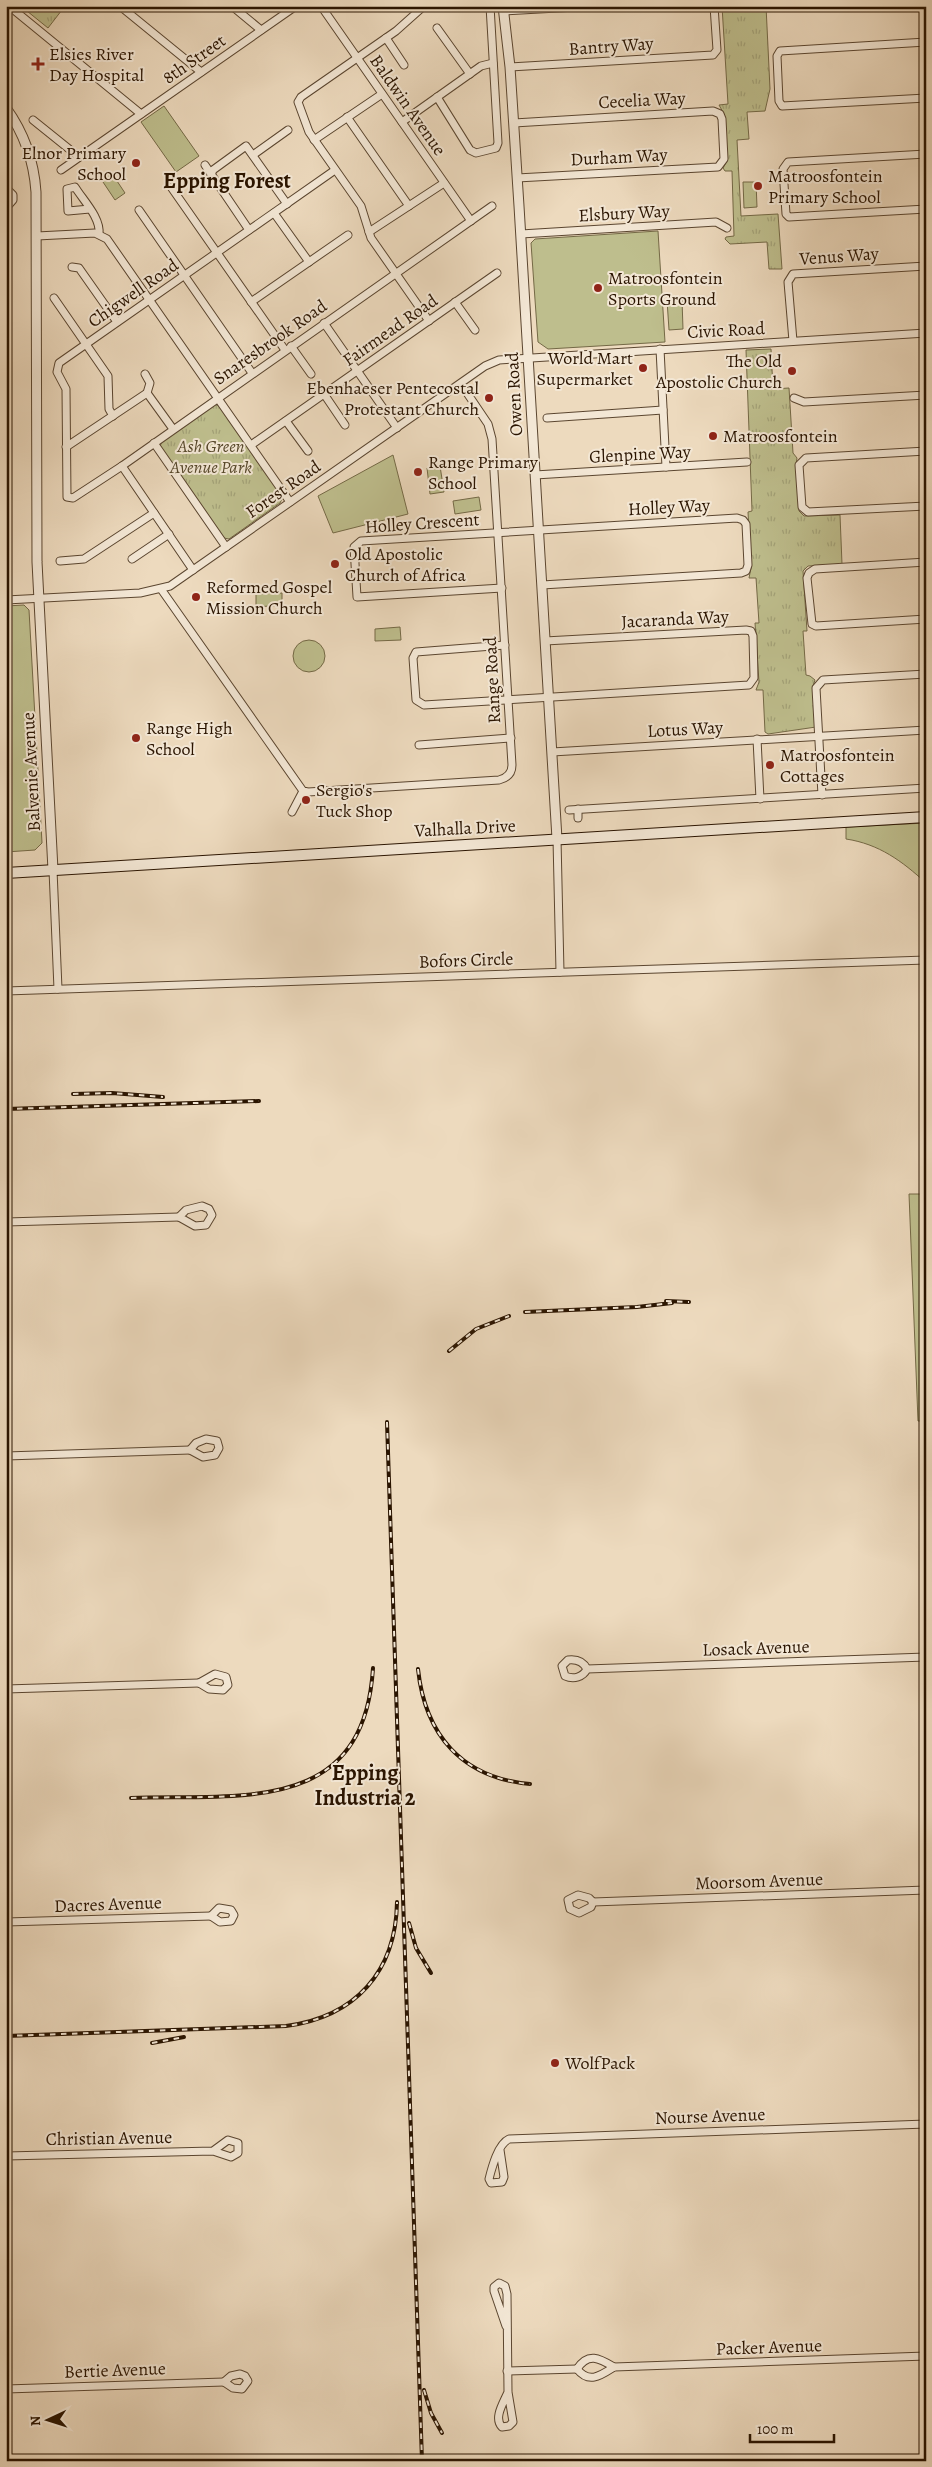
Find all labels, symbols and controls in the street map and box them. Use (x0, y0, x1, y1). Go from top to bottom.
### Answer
street label: 8th Street (158, 28, 230, 90)
street label: Bantry Way (568, 31, 655, 61)
place label: Elsies River Day Hospital (49, 42, 145, 87)
street label: Baldwin Avenue (364, 50, 452, 160)
marker: Elsies River Day Hospital (31, 57, 45, 71)
street label: Cecelia Way (598, 86, 687, 114)
place label: Elnor Primary School (21, 141, 127, 186)
street label: Durham Way (570, 142, 669, 172)
marker: Elnor Primary School (130, 157, 142, 169)
place label: Matroosfontein Primary School (768, 164, 883, 209)
district label: Epping Forest (163, 166, 292, 196)
marker: Matroosfontein Primary School (752, 180, 764, 192)
street label: Elsbury Way (578, 199, 671, 227)
street label: Venus Way (798, 241, 880, 271)
street label: Chigwell Road (83, 253, 183, 333)
place label: Matroosfontein Sports Ground (608, 266, 723, 311)
marker: Matroosfontein Sports Ground (592, 282, 604, 294)
street label: Fairmead Road (338, 288, 443, 372)
street label: Snaresbrook Road (208, 294, 332, 390)
street label: Civic Road (687, 316, 766, 344)
place label: World Mart Supermarket (536, 346, 633, 391)
place label: The Old Apostolic Church (655, 349, 782, 394)
street label: Owen Road (500, 351, 528, 437)
marker: World Mart Supermarket (637, 362, 649, 374)
marker: The Old Apostolic Church (786, 365, 798, 377)
place label: Ebenhaeser Pentecostal Protestant Church (306, 376, 480, 421)
marker: Ebenhaeser Pentecostal Protestant Church (483, 392, 495, 404)
place label: Matroosfontein (723, 424, 838, 448)
marker: Matroosfontein (707, 430, 719, 442)
park label: Ash Green Avenue Park (169, 434, 252, 479)
street label: Glenpine Way (589, 439, 692, 469)
place label: Range Primary School (428, 450, 539, 495)
street label: Forest Road (241, 454, 326, 524)
marker: Range Primary School (412, 466, 424, 478)
street label: Holley Way (627, 493, 712, 521)
street label: Holley Crescent (364, 507, 480, 539)
place label: Old Apostolic Church of Africa (345, 542, 466, 587)
marker: Old Apostolic Church of Africa (329, 558, 341, 570)
place label: Reformed Gospel Mission Church (206, 575, 333, 620)
marker: Reformed Gospel Mission Church (190, 591, 202, 603)
street label: Jacaranda Way (621, 604, 730, 634)
street label: Range Road (478, 636, 506, 724)
street label: Balvenie Avenue (16, 712, 46, 832)
street label: Lotus Way (646, 715, 725, 743)
place label: Range High School (146, 716, 233, 761)
marker: Range High School (130, 732, 142, 744)
place label: Matroosfontein Cottages (780, 743, 895, 788)
marker: Matroosfontein Cottages (764, 759, 776, 771)
place label: Sergio's Tuck Shop (316, 778, 393, 823)
marker: Sergio's Tuck Shop (300, 794, 312, 806)
street label: Valhalla Drive (413, 813, 516, 843)
street label: Bofors Circle (418, 946, 514, 974)
street label: Losack Avenue (702, 1634, 810, 1662)
district label: Epping Industria 2 (315, 1758, 416, 1813)
street label: Moorsom Avenue (695, 1867, 823, 1895)
street label: Dacres Avenue (54, 1890, 162, 1918)
place label: WolfPack (564, 2051, 635, 2075)
marker: WolfPack (549, 2057, 561, 2069)
street label: Nourse Avenue (654, 2102, 766, 2130)
street label: Christian Avenue (46, 2125, 172, 2151)
street label: Packer Avenue (715, 2333, 823, 2361)
street label: Bertie Avenue (64, 2356, 166, 2384)
north arrow (22, 2394, 72, 2444)
scale bar (750, 2412, 833, 2444)
text: N (26, 2415, 45, 2427)
text: 100 m (757, 2419, 794, 2439)

